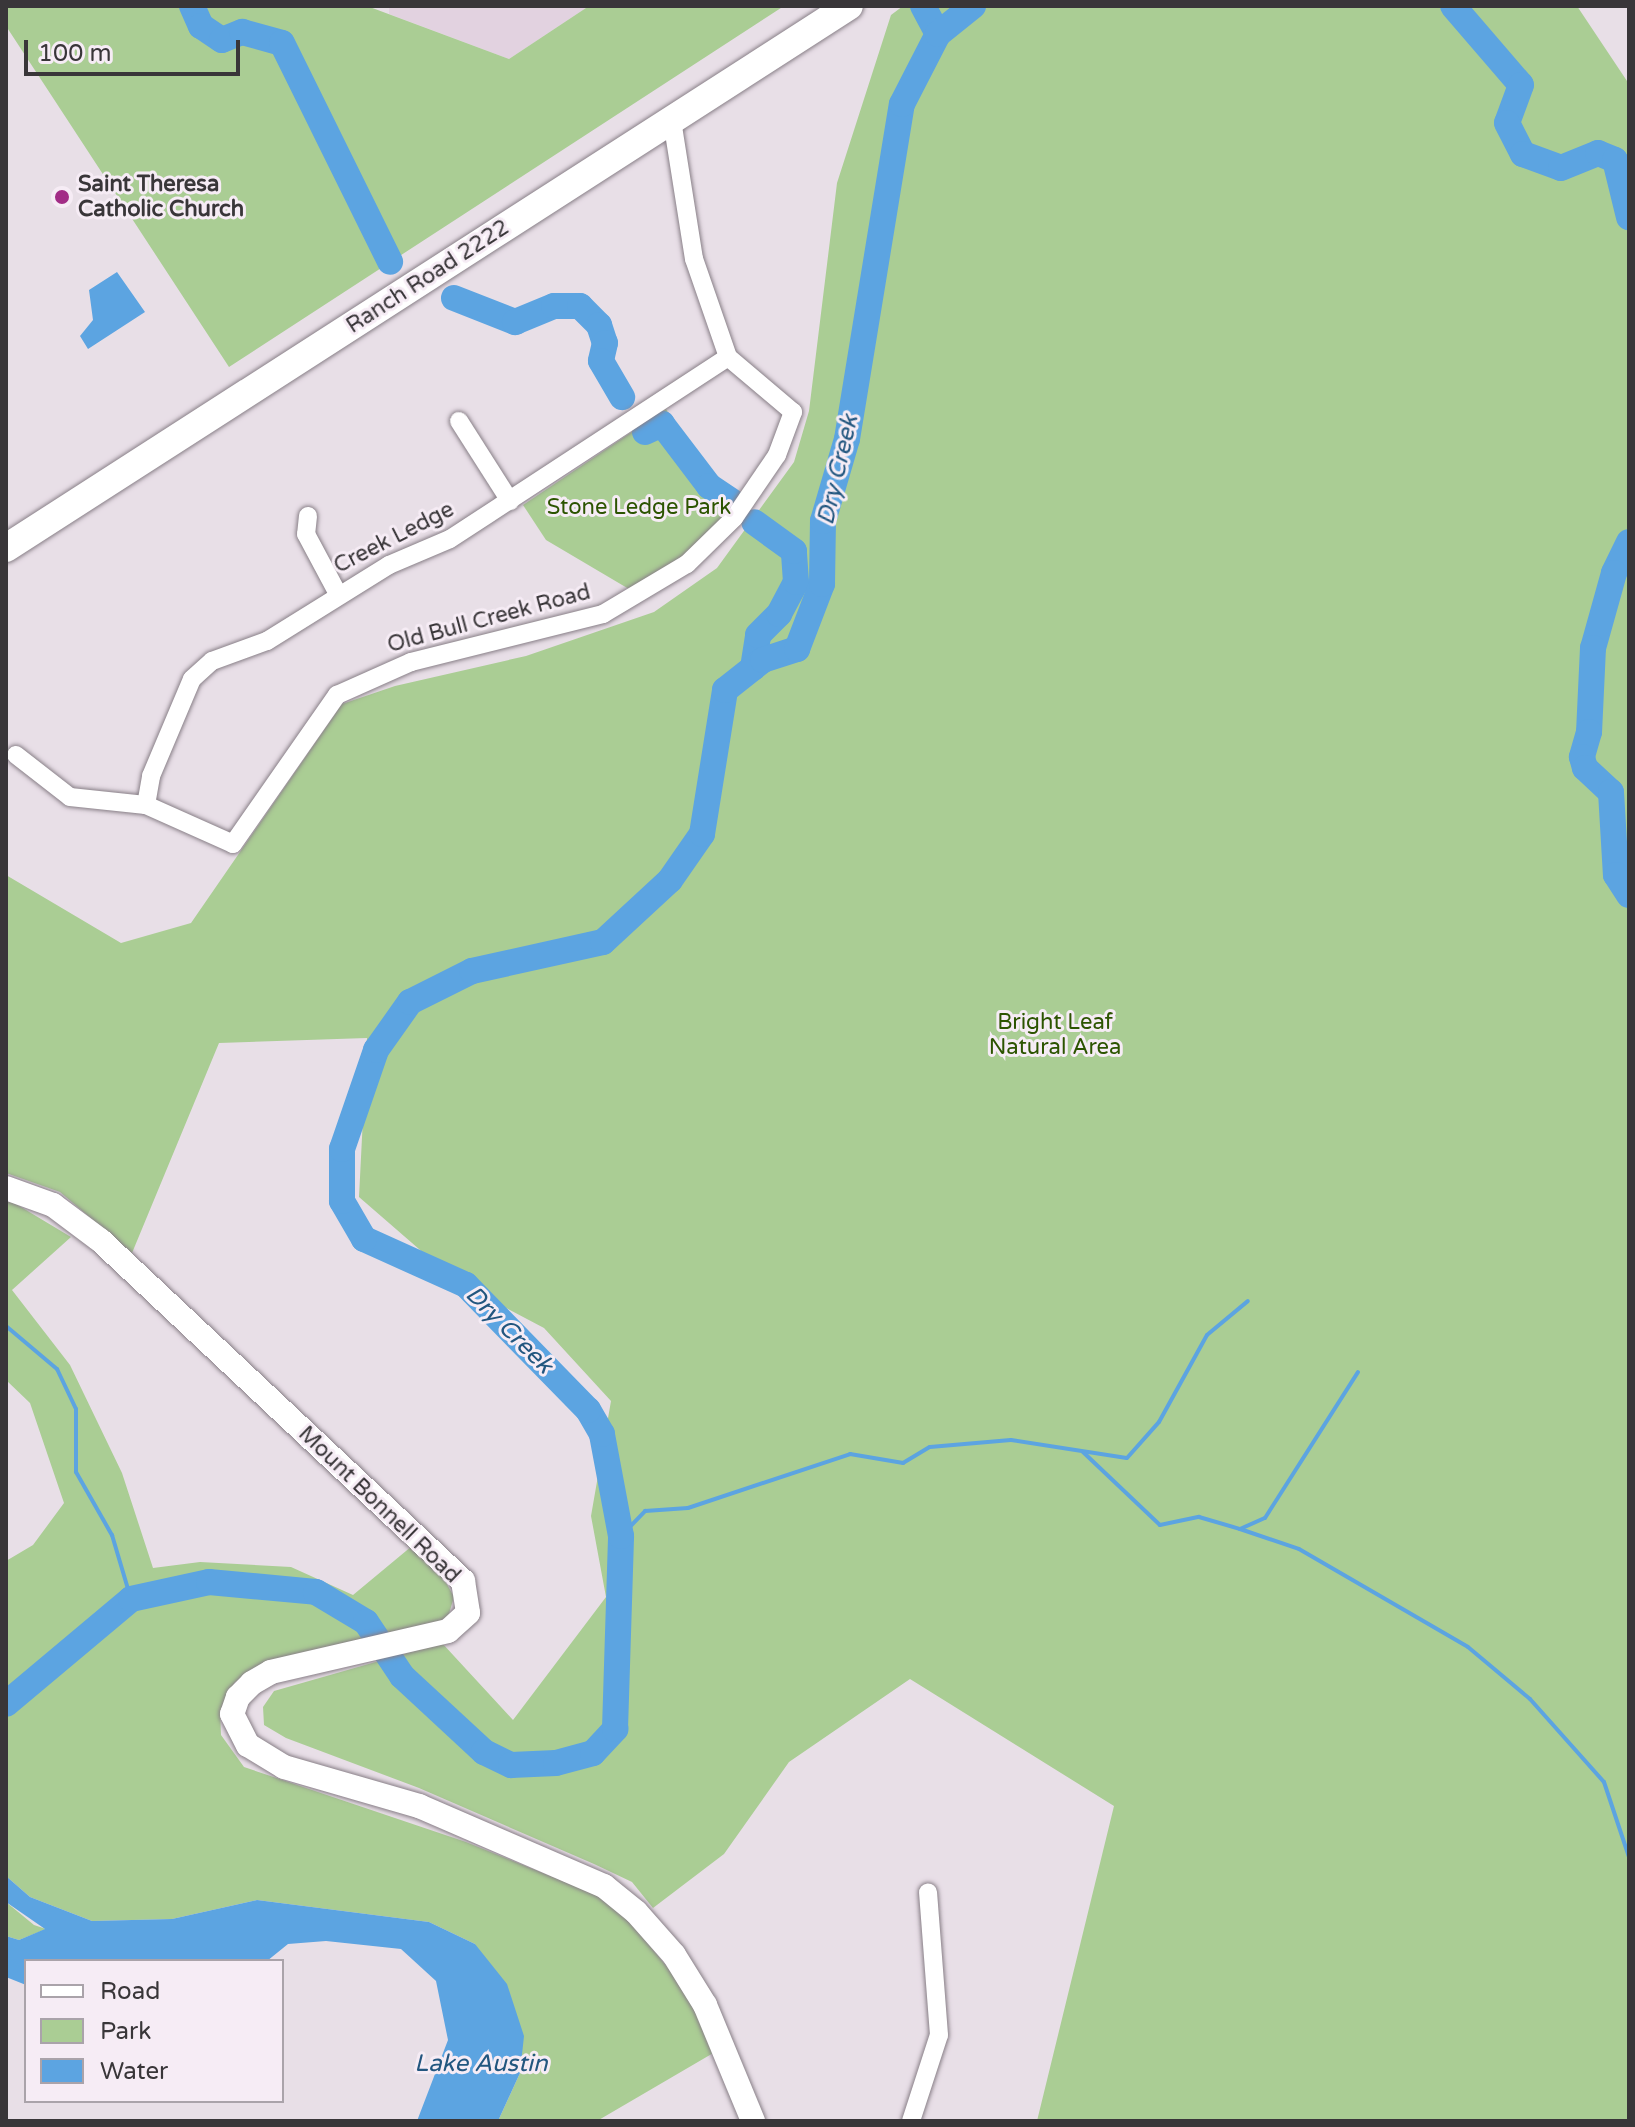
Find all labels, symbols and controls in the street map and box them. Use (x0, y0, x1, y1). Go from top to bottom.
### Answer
scale bar (28, 24, 244, 74)
text: 100 m (38, 39, 112, 68)
place label: Saint Theresa Catholic Church (78, 171, 244, 222)
marker: Saint Theresa Catholic Church (53, 188, 71, 206)
street label: Ranch Road 2222 (342, 215, 514, 339)
water label: Dry Creek (811, 412, 865, 528)
park label: Stone Ledge Park (547, 495, 731, 521)
street label: Creek Ledge (330, 496, 458, 580)
street label: Old Bull Creek Road (385, 579, 593, 659)
park label: Bright Leaf Natural Area (989, 1009, 1121, 1060)
water label: Dry Creek (459, 1280, 559, 1380)
street label: Mount Bonnell Road (293, 1421, 465, 1589)
legend (24, 1959, 284, 2103)
text: Road (100, 1977, 160, 2006)
text: Park (100, 2017, 151, 2046)
water label: Lake Austin (414, 2050, 548, 2078)
text: Water (100, 2057, 168, 2086)

